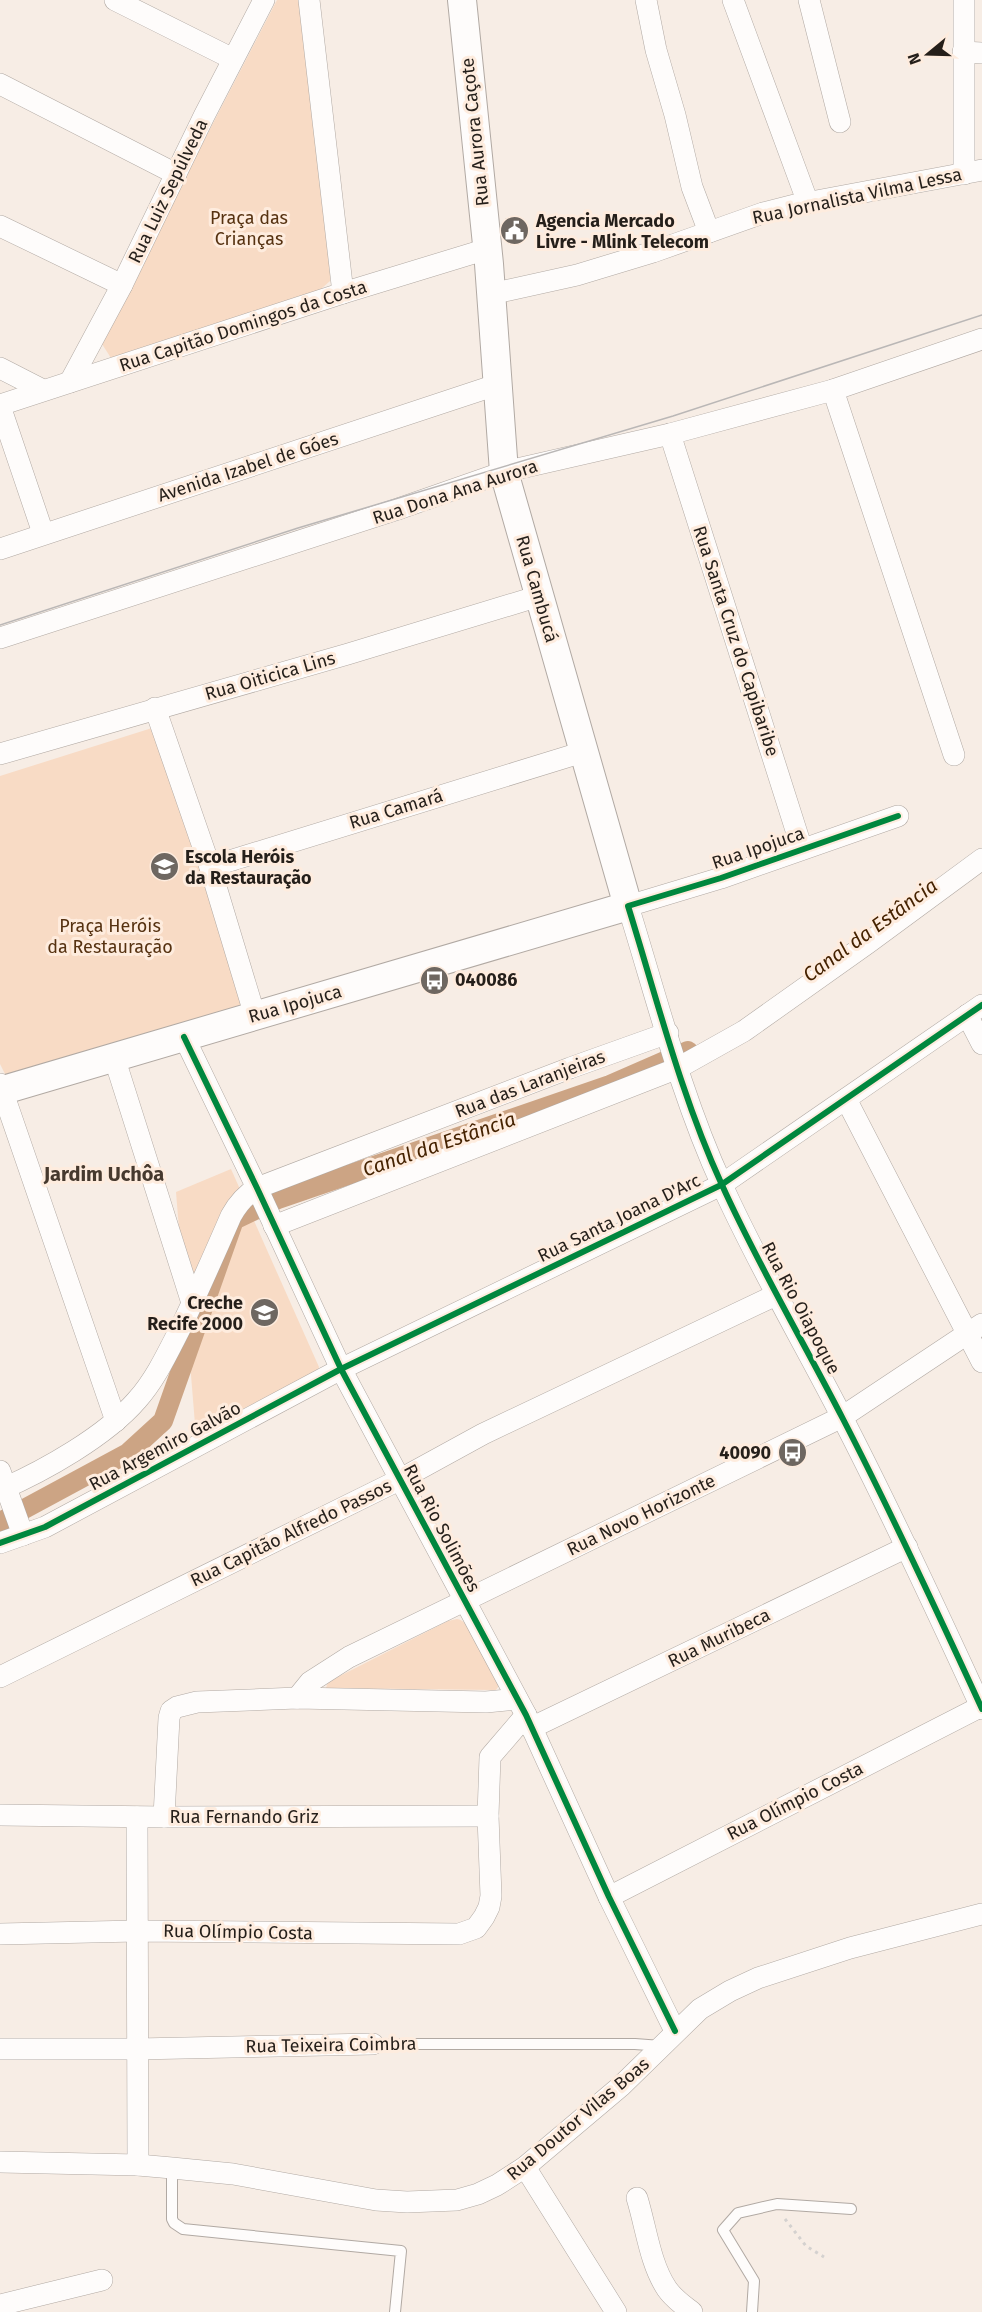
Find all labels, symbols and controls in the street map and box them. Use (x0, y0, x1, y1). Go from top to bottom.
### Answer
north arrow (898, 24, 958, 84)
text: N (904, 51, 925, 67)
street label: Rua Aurora Caçote (456, 57, 494, 207)
street label: Rua Luiz Sepúlveda (124, 115, 212, 267)
street label: Rua Jornalista Vilma Lessa (750, 163, 964, 229)
park label: Praça das Crianças (210, 207, 288, 250)
place label: Agencia Mercado Livre - Mlink Telecom (535, 210, 709, 253)
public building icon: Agencia Mercado Livre - Mlink Telecom (499, 215, 531, 247)
street label: Rua Capitão Domingos da Costa (116, 276, 370, 376)
street label: Avenida Izabel de Góes (155, 427, 341, 507)
street label: Rua Dona Ana Aurora (370, 455, 540, 529)
street label: Rua Santa Cruz do Capibaribe (688, 523, 784, 759)
street label: Rua Cambucá (511, 533, 563, 645)
street label: Rua Oiticica Lins (202, 647, 338, 705)
street label: Rua Camará (346, 784, 446, 834)
street label: Rua Ipojuca (709, 822, 807, 874)
place label: Escola Heróis da Restauração (185, 846, 312, 889)
school or university icon: Escola Heróis da Restauração (148, 851, 180, 883)
water label: Canal da Estância (798, 873, 942, 987)
park label: Praça Heróis da Restauração (47, 915, 173, 958)
bus stop icon: 040086 (418, 964, 450, 996)
place label: 040086 (455, 969, 517, 991)
street label: Rua Ipojuca (246, 980, 344, 1028)
street label: Rua das Laranjeiras (452, 1045, 608, 1123)
water label: Canal da Estância (359, 1107, 519, 1181)
district label: Jardim Uchôa (43, 1162, 164, 1186)
street label: Rua Santa Joana D'Arc (534, 1169, 704, 1267)
street label: Rua Rio Oiapoque (757, 1238, 845, 1378)
place label: Creche Recife 2000 (147, 1292, 243, 1335)
school or university icon: Creche Recife 2000 (248, 1297, 280, 1329)
street label: Rua Argemiro Galvão (85, 1397, 245, 1495)
bus stop icon: 40090 (776, 1437, 808, 1469)
place label: 40090 (719, 1442, 771, 1464)
street label: Rua Rio Solimões (399, 1460, 485, 1596)
street label: Rua Novo Horizonte (563, 1470, 719, 1560)
street label: Rua Capitão Alfredo Passos (187, 1475, 395, 1591)
street label: Rua Muribeca (664, 1604, 774, 1672)
street label: Rua Olímpio Costa (723, 1757, 867, 1845)
street label: Rua Fernando Griz (169, 1806, 319, 1828)
street label: Rua Olímpio Costa (163, 1920, 313, 1944)
street label: Rua Teixeira Coimbra (245, 2033, 417, 2057)
street label: Rua Doutor Vilas Boas (502, 2053, 654, 2185)

